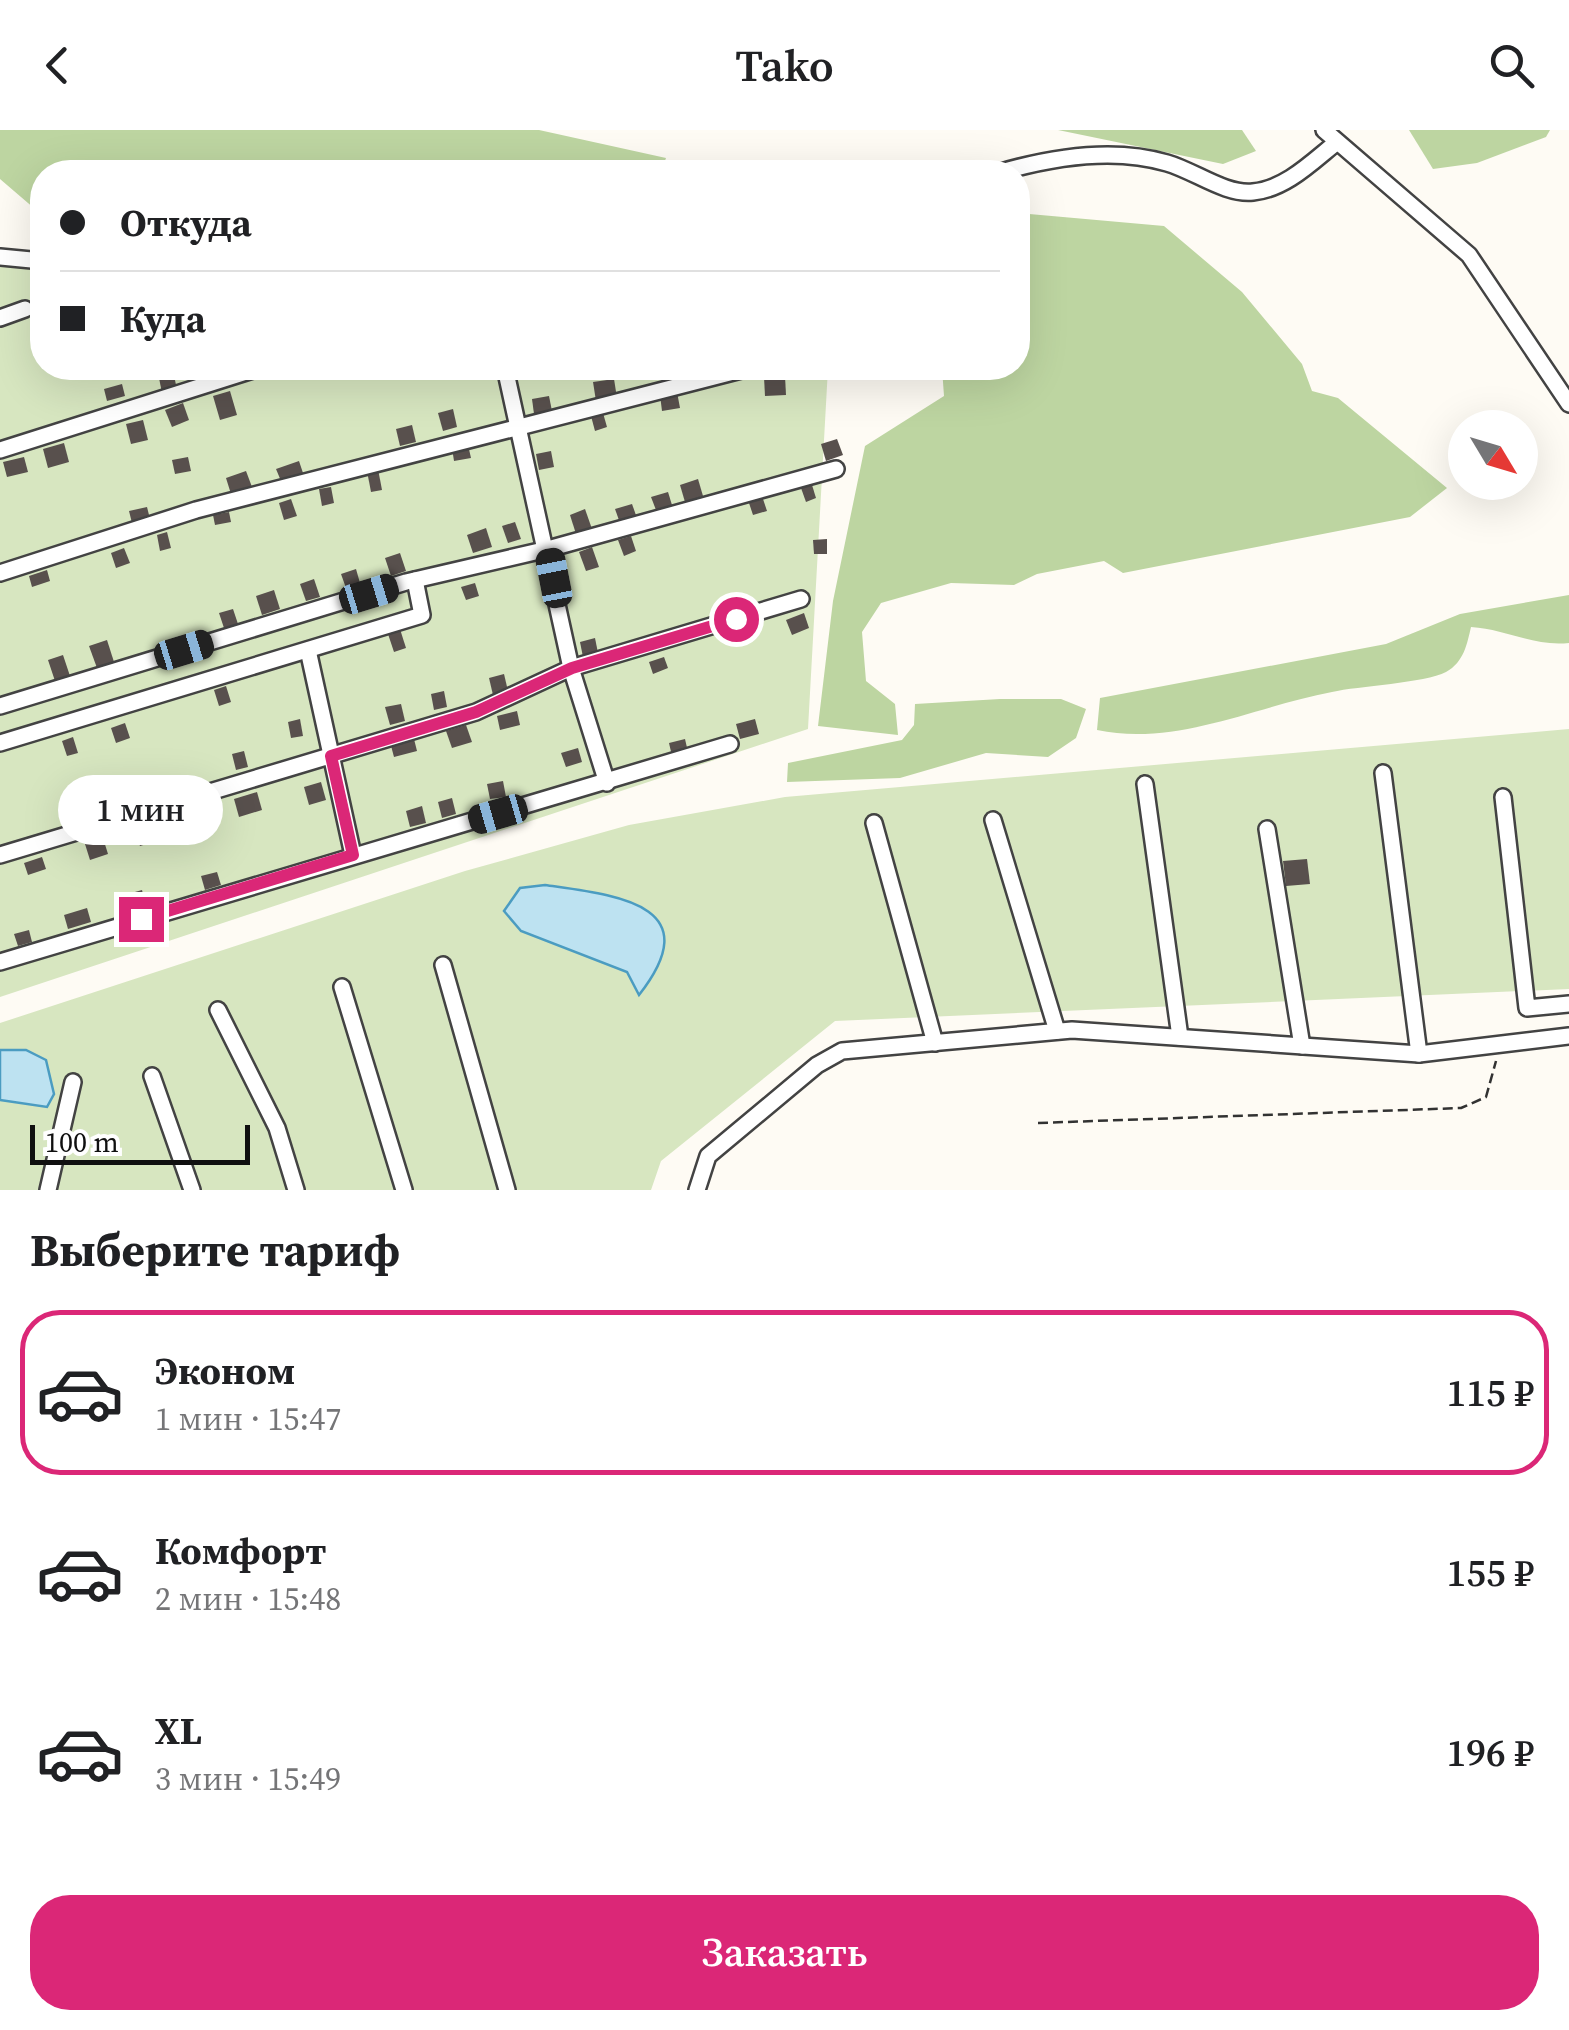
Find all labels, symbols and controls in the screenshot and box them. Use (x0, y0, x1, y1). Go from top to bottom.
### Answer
text: Tako (735, 34, 834, 96)
icon: back (30, 38, 85, 93)
icon: search (1484, 38, 1539, 93)
text: Откуда (120, 197, 252, 249)
text: Куда (120, 293, 206, 345)
north arrow (1448, 410, 1538, 500)
map controls (1448, 410, 1538, 500)
car (534, 546, 574, 610)
car (336, 571, 402, 617)
route start (714, 597, 759, 642)
car (151, 627, 217, 673)
callout: 1 мин (58, 774, 224, 844)
text: 1 мин (96, 788, 185, 832)
car (465, 791, 531, 837)
route end (119, 897, 164, 942)
scale bar (30, 1120, 250, 1164)
text: 100 m (45, 1123, 119, 1161)
text: Выберите тариф (30, 1219, 400, 1281)
text: Эконом (155, 1345, 295, 1397)
icon: car (35, 1348, 125, 1438)
text: 115 ₽ (1446, 1367, 1534, 1419)
text: 1 мин · 15:47 (155, 1397, 341, 1441)
text: Комфорт (155, 1525, 326, 1577)
icon: car (35, 1528, 125, 1618)
text: 155 ₽ (1446, 1547, 1534, 1599)
text: 2 мин · 15:48 (155, 1577, 341, 1621)
text: XL (155, 1705, 202, 1757)
icon: car (35, 1708, 125, 1798)
text: 196 ₽ (1446, 1727, 1534, 1779)
text: 3 мин · 15:49 (155, 1757, 341, 1801)
button: Заказать (30, 1895, 1539, 2010)

